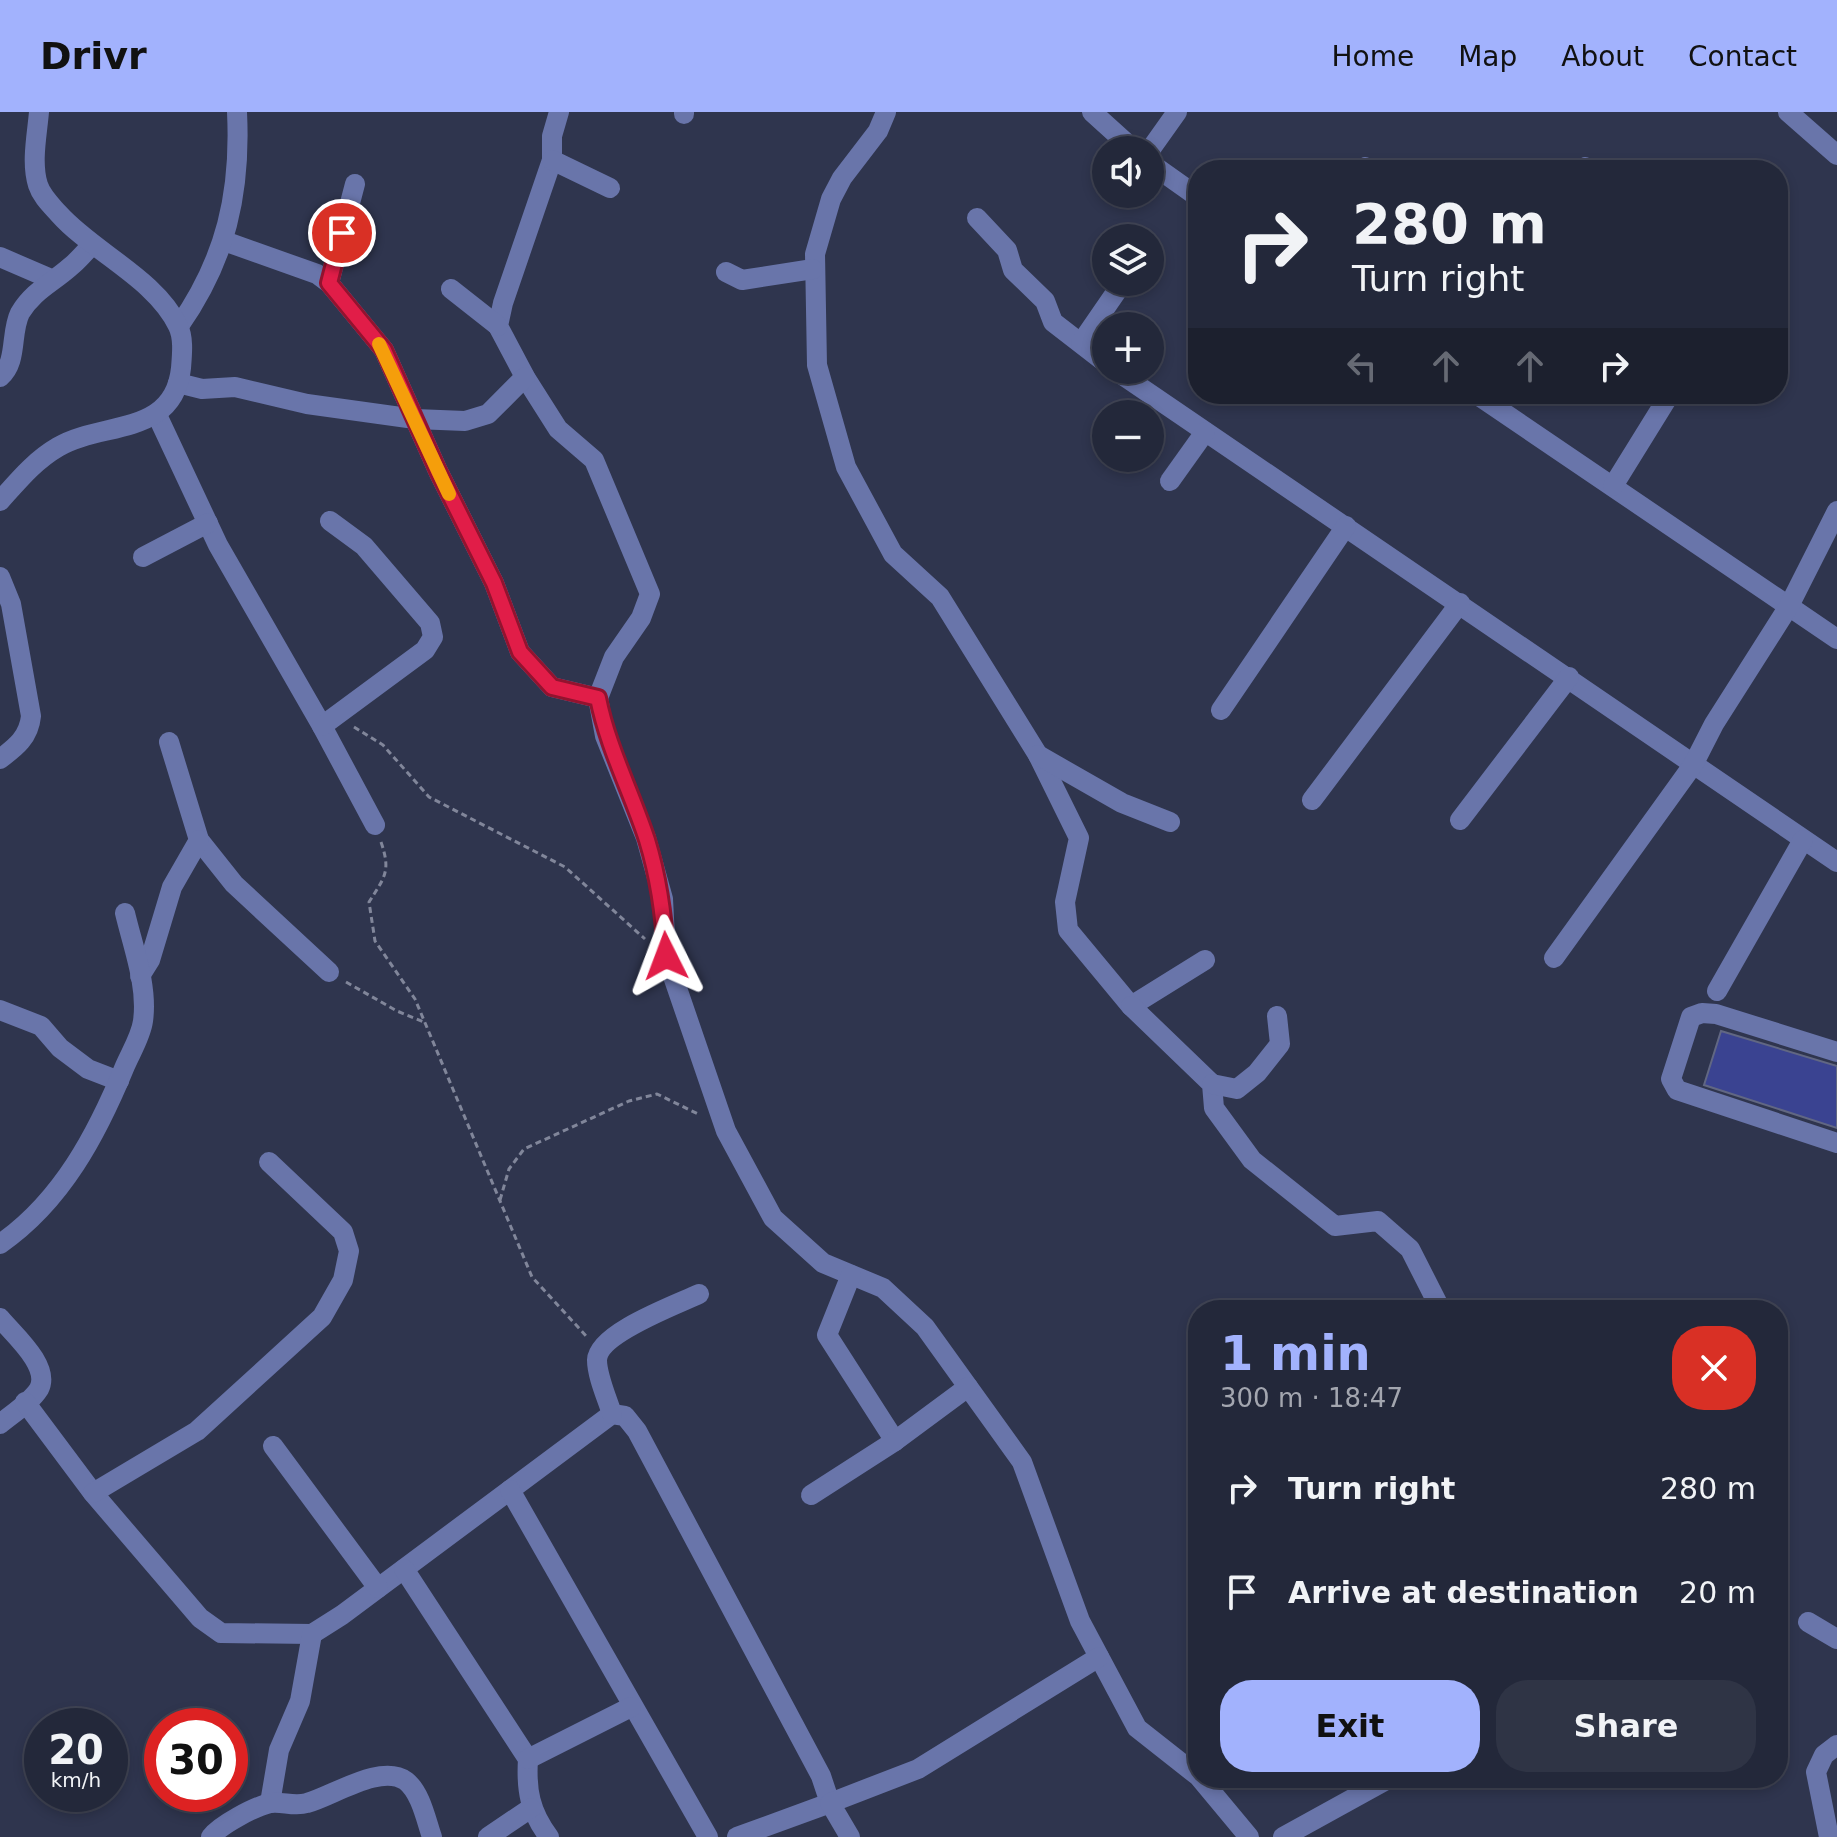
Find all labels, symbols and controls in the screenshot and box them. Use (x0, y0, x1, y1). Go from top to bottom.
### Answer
text: Drivr (40, 34, 147, 78)
text: Home (1331, 40, 1414, 73)
text: Map (1458, 40, 1517, 73)
text: About (1561, 40, 1644, 73)
text: Contact (1688, 40, 1797, 73)
map controls (1092, 136, 1164, 472)
button: sound (1092, 136, 1164, 208)
text: 280 m (1352, 191, 1547, 256)
icon: right (1220, 192, 1324, 296)
pin (308, 199, 376, 267)
icon: arrive (320, 211, 364, 255)
button: layers (1092, 224, 1164, 296)
text: Turn right (1352, 258, 1524, 299)
button: + (1092, 312, 1164, 384)
icon: left (1340, 344, 1384, 388)
icon: ahead (1424, 344, 1468, 388)
icon: ahead (1508, 344, 1552, 388)
icon: right (1592, 344, 1636, 388)
button: − (1092, 400, 1164, 472)
position arrow (624, 914, 708, 998)
text: 1 min (1220, 1325, 1371, 1381)
button: close (1672, 1326, 1756, 1410)
text: 300 m · 18:47 (1220, 1383, 1403, 1413)
icon: right (1220, 1466, 1264, 1510)
text: Turn right (1288, 1471, 1455, 1506)
text: 280 m (1660, 1471, 1756, 1506)
icon: arrive (1220, 1570, 1264, 1614)
text: Arrive at destination (1288, 1575, 1639, 1610)
text: 20 m (1679, 1575, 1756, 1610)
button: Exit (1220, 1680, 1480, 1772)
button: Share (1496, 1680, 1756, 1772)
speed limit sign: 30 (144, 1708, 248, 1812)
text: 20 (48, 1727, 104, 1773)
text: km/h (51, 1768, 101, 1792)

